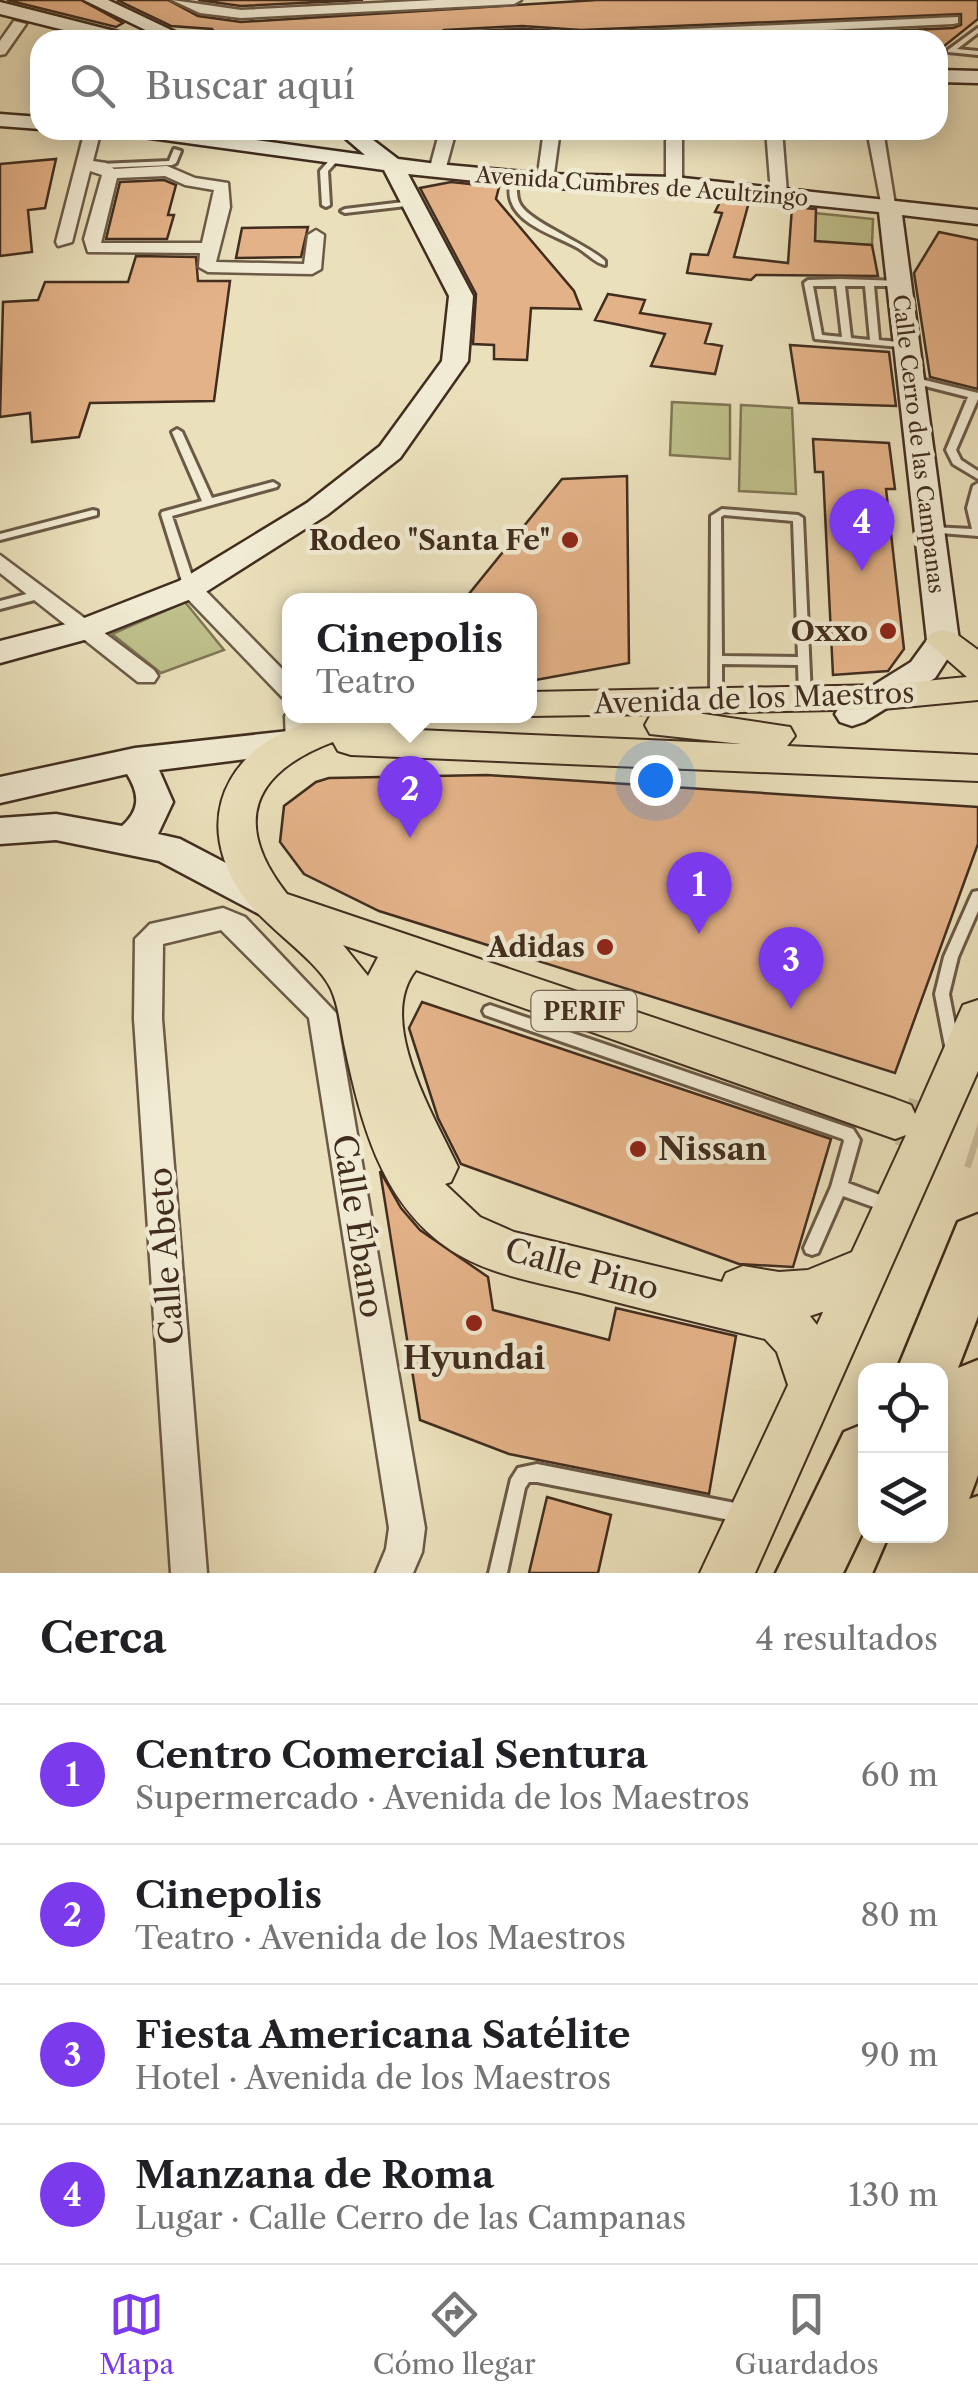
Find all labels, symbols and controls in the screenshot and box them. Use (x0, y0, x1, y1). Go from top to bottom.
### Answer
search box (30, 30, 948, 140)
icon: search (65, 58, 120, 113)
text: Buscar aquí (145, 62, 355, 109)
street label: Avenida Cumbres de Acultzingo (474, 161, 809, 212)
street label: Calle Cerro de las Campanas (887, 293, 950, 595)
pin: 4 (830, 488, 894, 571)
place label: Rodeo "Santa Fe" (309, 523, 550, 557)
marker: Rodeo "Santa Fe" (559, 529, 581, 551)
popup (282, 593, 537, 723)
place label: Oxxo (791, 614, 868, 648)
text: Cinepolis (316, 615, 503, 662)
marker: Oxxo (877, 620, 899, 642)
text: Teatro (316, 662, 416, 701)
street label: Avenida de los Maestros (592, 675, 915, 721)
your location (630, 755, 681, 806)
pin: 2 (378, 756, 442, 838)
pin: 1 (666, 852, 732, 934)
pin: 3 (758, 926, 824, 1009)
place label: Adidas (486, 930, 585, 964)
marker: Adidas (594, 936, 616, 958)
road number: PERIF (532, 991, 636, 1031)
place label: Nissan (658, 1129, 767, 1168)
street label: Calle Ébano (325, 1132, 392, 1320)
marker: Nissan (627, 1138, 649, 1160)
street label: Calle Abeto (140, 1166, 191, 1346)
street label: Calle Pino (501, 1229, 663, 1308)
marker: Hyundai (463, 1312, 485, 1334)
place label: Hyundai (403, 1338, 545, 1377)
map controls (858, 1363, 948, 1543)
button: locate (858, 1363, 948, 1453)
button: layers (858, 1453, 948, 1543)
text: Cerca (40, 1612, 166, 1664)
text: 4 resultados (756, 1619, 938, 1658)
text: Centro Comercial Sentura (135, 1731, 648, 1778)
text: 1 (65, 1755, 80, 1794)
text: 60 m (861, 1755, 938, 1794)
text: Supermercado · Avenida de los Maestros (135, 1778, 750, 1817)
text: Cinepolis (135, 1871, 322, 1918)
text: 2 (63, 1895, 82, 1934)
text: 80 m (860, 1895, 938, 1934)
text: Teatro · Avenida de los Maestros (135, 1918, 626, 1957)
text: Fiesta Americana Satélite (135, 2011, 630, 2058)
text: 3 (63, 2035, 82, 2074)
text: 90 m (861, 2035, 938, 2074)
text: Hotel · Avenida de los Maestros (135, 2058, 611, 2097)
text: Manzana de Roma (135, 2151, 494, 2198)
text: 4 (63, 2175, 82, 2214)
text: 130 m (848, 2175, 938, 2214)
text: Lugar · Calle Cerro de las Campanas (135, 2198, 686, 2237)
tab: Mapa (99, 2287, 174, 2381)
tab: Cómo llegar (373, 2287, 536, 2381)
tab: Guardados (734, 2287, 879, 2381)

